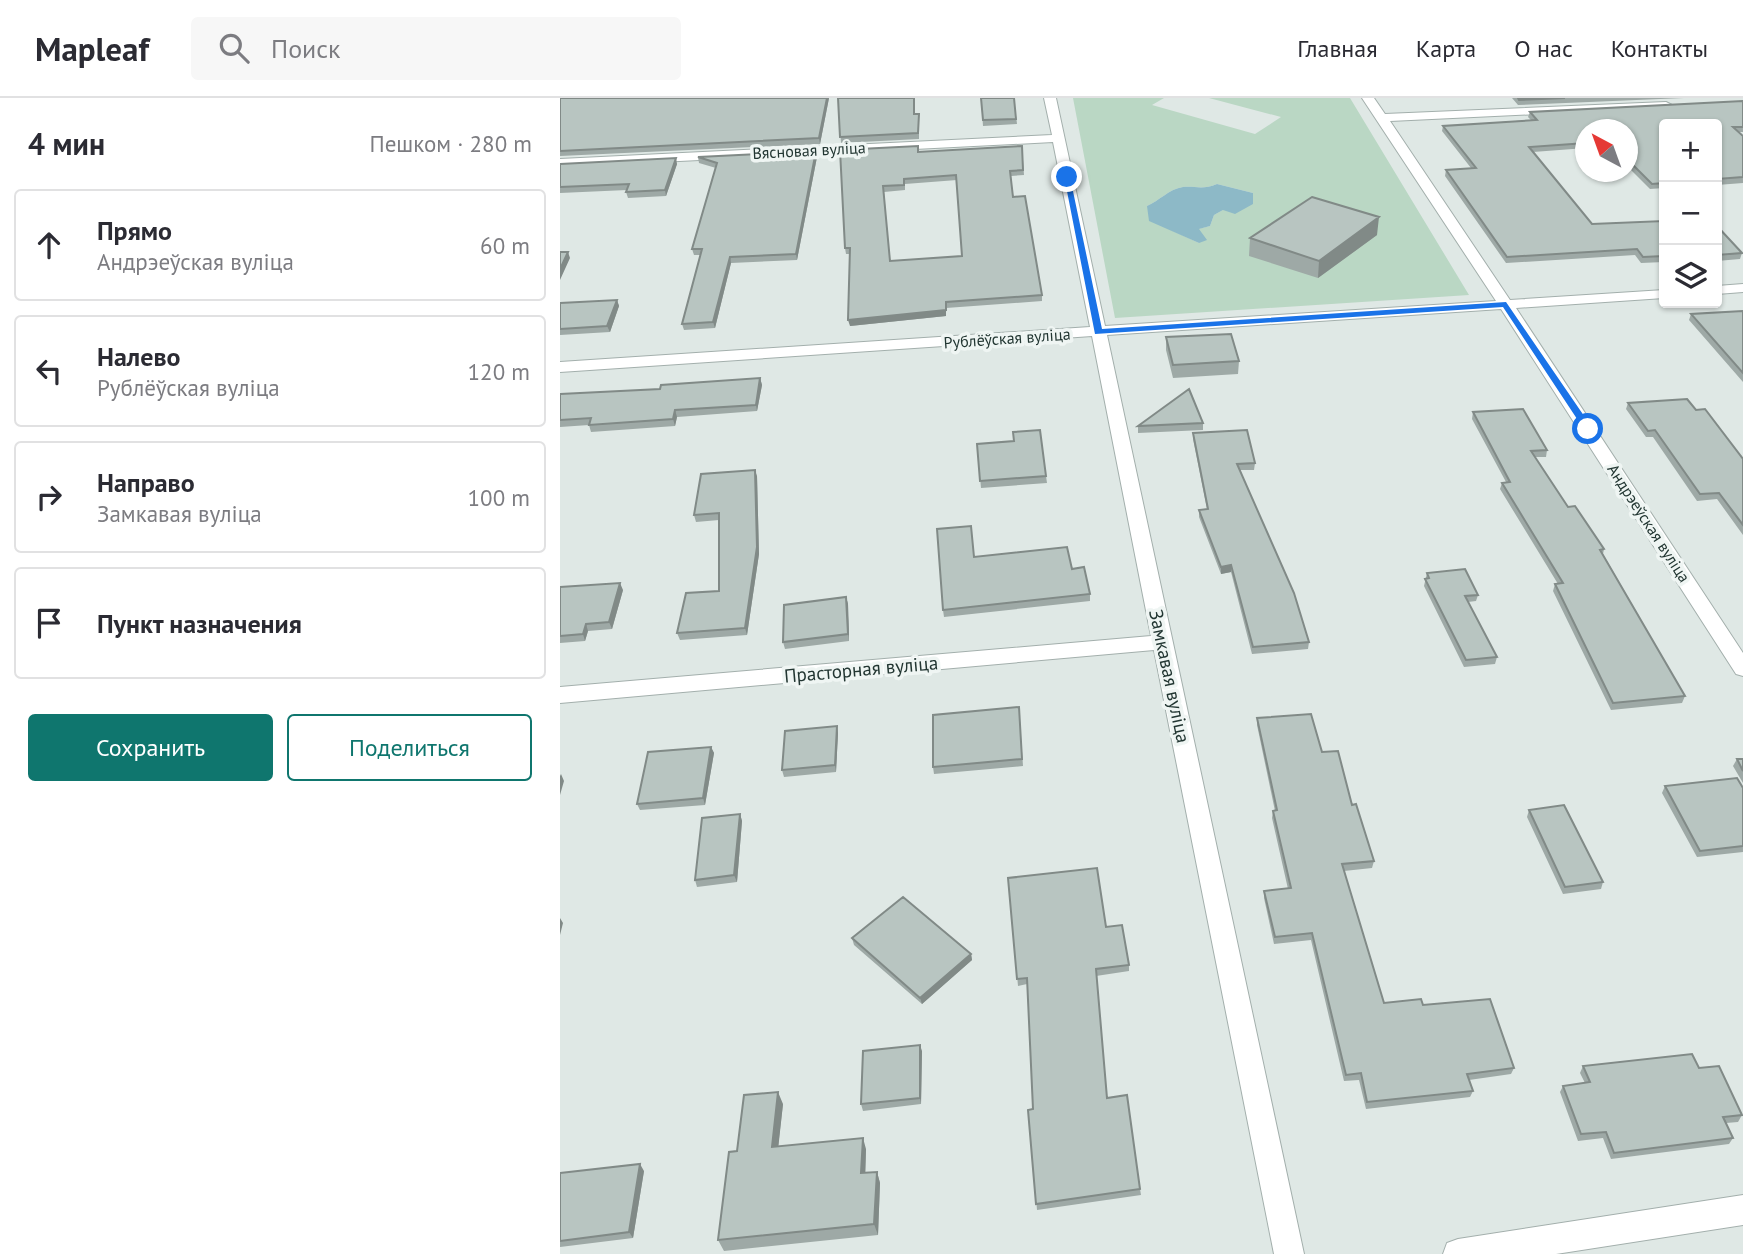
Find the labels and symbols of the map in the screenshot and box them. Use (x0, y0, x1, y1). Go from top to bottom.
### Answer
north arrow (1575, 119, 1638, 182)
street label: Вясновая вуліца (752, 137, 866, 163)
route end (1051, 161, 1082, 192)
street label: Рублёўская вуліца (943, 324, 1071, 352)
route start (1572, 413, 1603, 444)
street label: Андрэеўская вуліца (1603, 460, 1695, 586)
street label: Замкавая вуліца (1144, 607, 1196, 745)
street label: Прасторная вуліца (783, 650, 939, 688)

